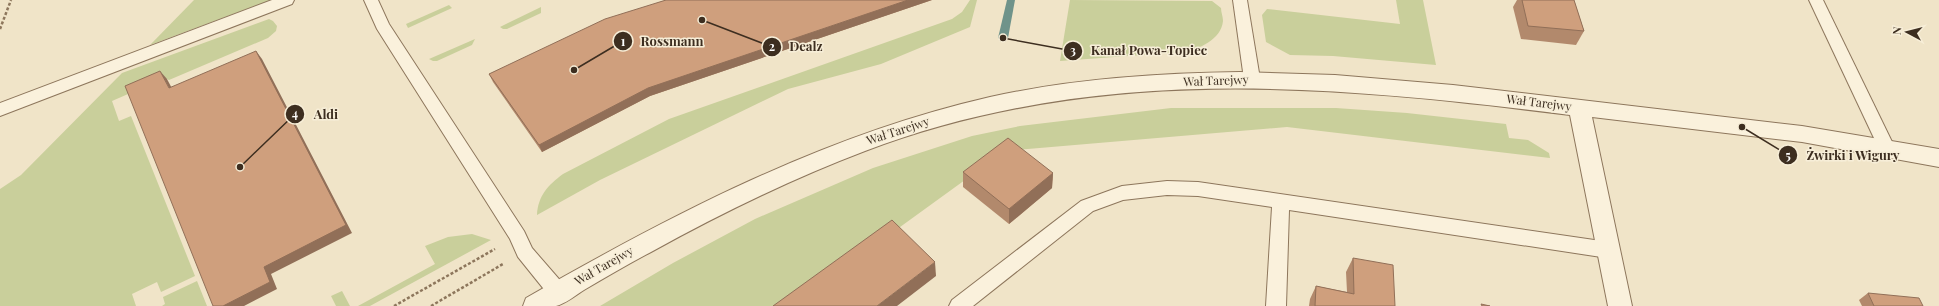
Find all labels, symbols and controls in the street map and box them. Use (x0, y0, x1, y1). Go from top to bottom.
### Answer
north arrow (1887, 12, 1927, 52)
text: N (1889, 26, 1905, 36)
callout: Rossmann (613, 29, 712, 54)
text: Rossmann (641, 32, 703, 49)
text: 1 (621, 33, 626, 49)
callout: Dealz (762, 34, 831, 59)
text: Dealz (789, 37, 823, 54)
text: 2 (769, 38, 775, 54)
callout: Kanał Powa-Topiec (1063, 38, 1215, 63)
text: Kanał Powa-Topiec (1091, 41, 1208, 58)
text: 3 (1070, 42, 1076, 58)
street label: Wał Tarejwy (1182, 71, 1249, 89)
street label: Wał Tarejwy (1505, 90, 1573, 114)
callout: Aldi (285, 102, 346, 127)
text: 4 (292, 105, 298, 121)
text: Aldi (313, 105, 338, 122)
street label: Wał Tarejwy (863, 112, 931, 148)
callout: Żwirki i Wigury (1778, 143, 1908, 168)
text: Żwirki i Wigury (1806, 146, 1900, 163)
text: 5 (1785, 147, 1791, 163)
street label: Wał Tarejwy (570, 242, 636, 289)

